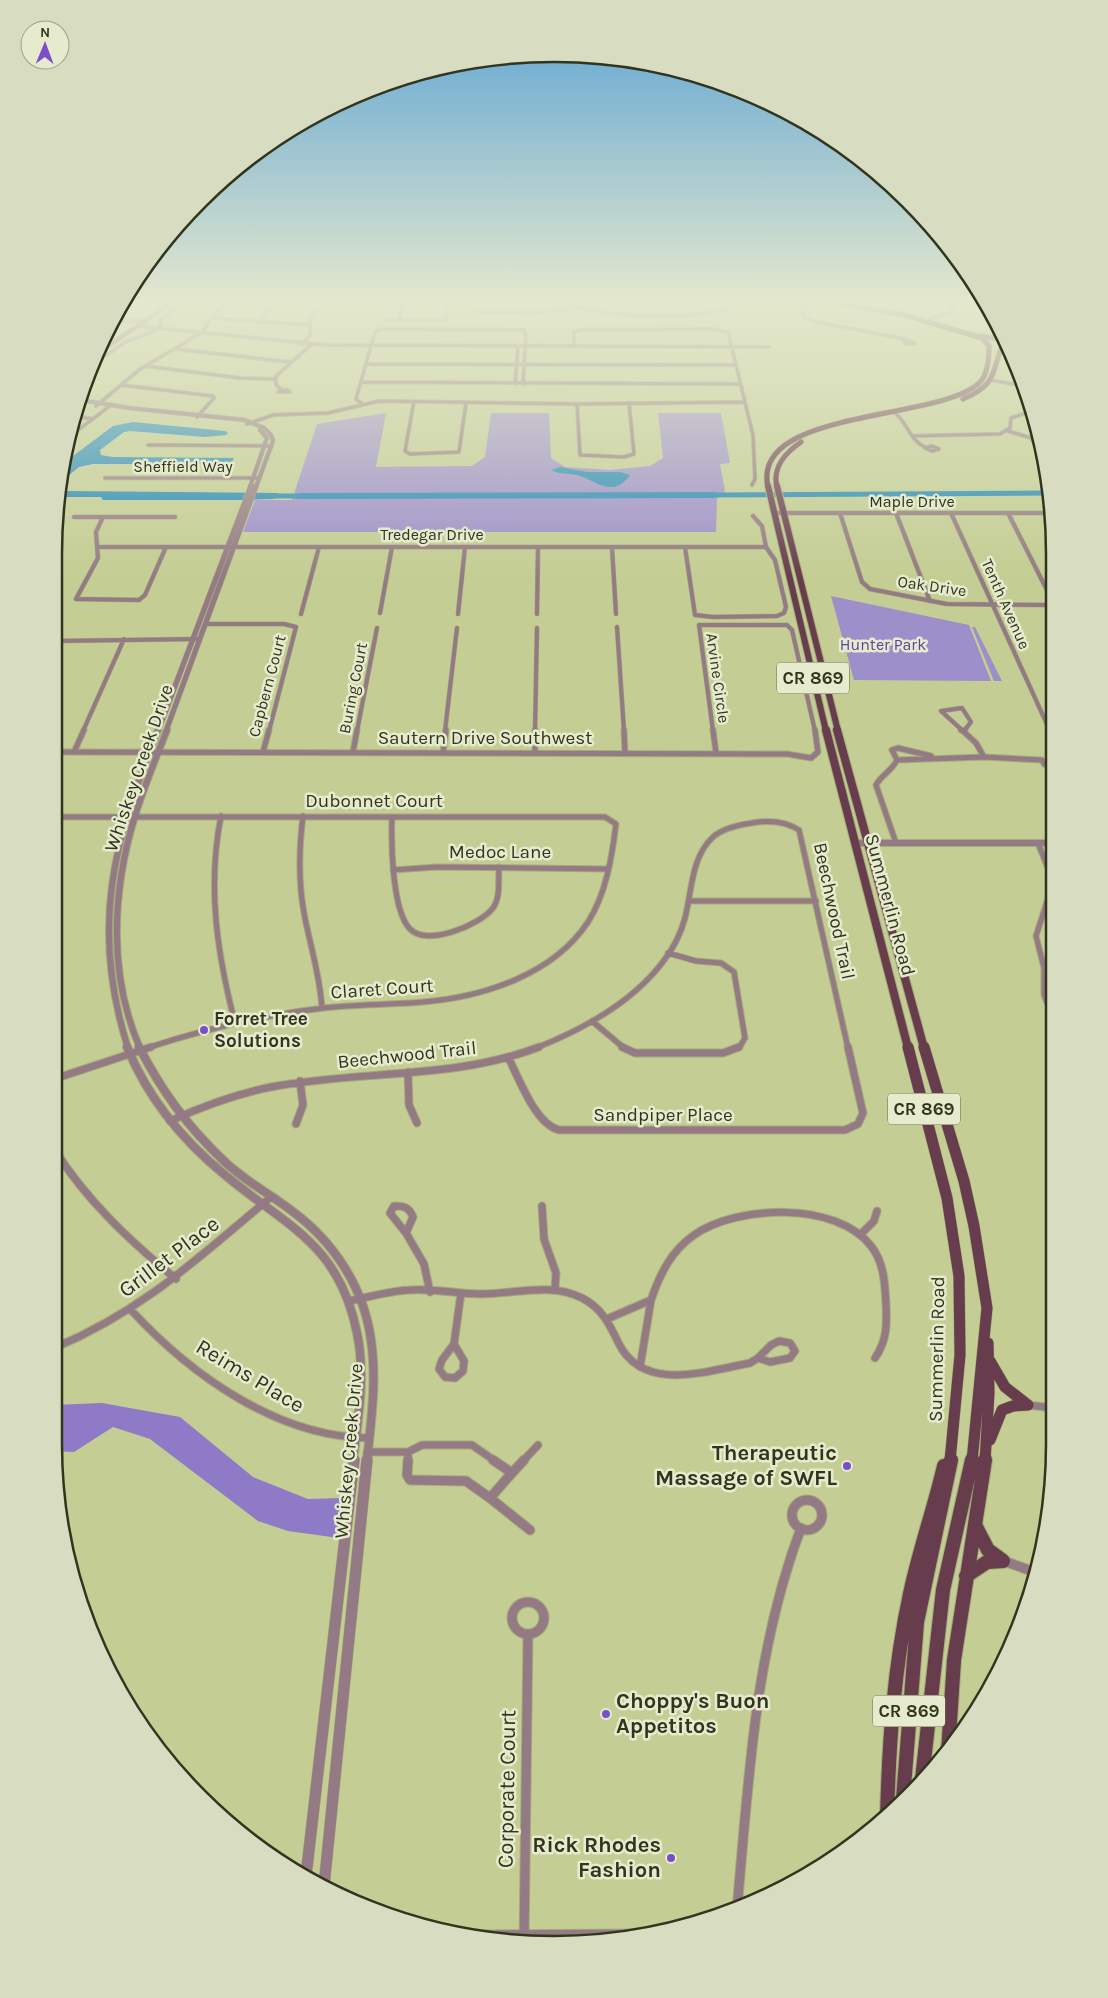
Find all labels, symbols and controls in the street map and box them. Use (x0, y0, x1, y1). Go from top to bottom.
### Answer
north arrow (20, 20, 70, 70)
text: N (40, 24, 50, 41)
street label: Sheffield Way (133, 457, 233, 476)
street label: Maple Drive (869, 492, 955, 511)
street label: Tredegar Drive (380, 525, 484, 544)
street label: Tenth Avenue (978, 556, 1034, 652)
street label: Oak Drive (896, 572, 968, 600)
street label: Arvine Circle (702, 632, 734, 724)
street label: Capbern Court (244, 633, 290, 739)
park label: Hunter Park (840, 635, 926, 654)
street label: Buring Court (335, 641, 371, 735)
road number: CR 869 (777, 662, 849, 694)
street label: Whiskey Creek Drive (100, 681, 178, 855)
street label: Sautern Drive Southwest (378, 727, 592, 749)
street label: Dubonnet Court (305, 790, 443, 812)
street label: Summerlin Road (860, 832, 920, 978)
street label: Medoc Lane (449, 841, 551, 863)
street label: Beechwood Trail (809, 841, 859, 981)
street label: Claret Court (330, 974, 434, 1004)
place label: Forret Tree Solutions (214, 1008, 308, 1052)
marker: Forret Tree Solutions (198, 1024, 210, 1036)
street label: Beechwood Trail (337, 1037, 477, 1073)
road number: CR 869 (888, 1094, 960, 1124)
street label: Sandpiper Place (593, 1104, 733, 1126)
street label: Grillet Place (114, 1211, 224, 1303)
street label: Summerlin Road (925, 1276, 949, 1422)
street label: Reims Place (191, 1333, 309, 1419)
street label: Whiskey Creek Drive (330, 1363, 368, 1539)
place label: Therapeutic Massage of SWFL (655, 1440, 837, 1491)
marker: Therapeutic Massage of SWFL (841, 1460, 853, 1472)
place label: Choppy's Buon Appetitos (616, 1688, 769, 1739)
road number: CR 869 (873, 1695, 945, 1726)
marker: Choppy's Buon Appetitos (600, 1708, 612, 1720)
street label: Corporate Court (493, 1710, 521, 1868)
place label: Rick Rhodes Fashion (532, 1832, 661, 1883)
marker: Rick Rhodes Fashion (665, 1852, 677, 1864)

